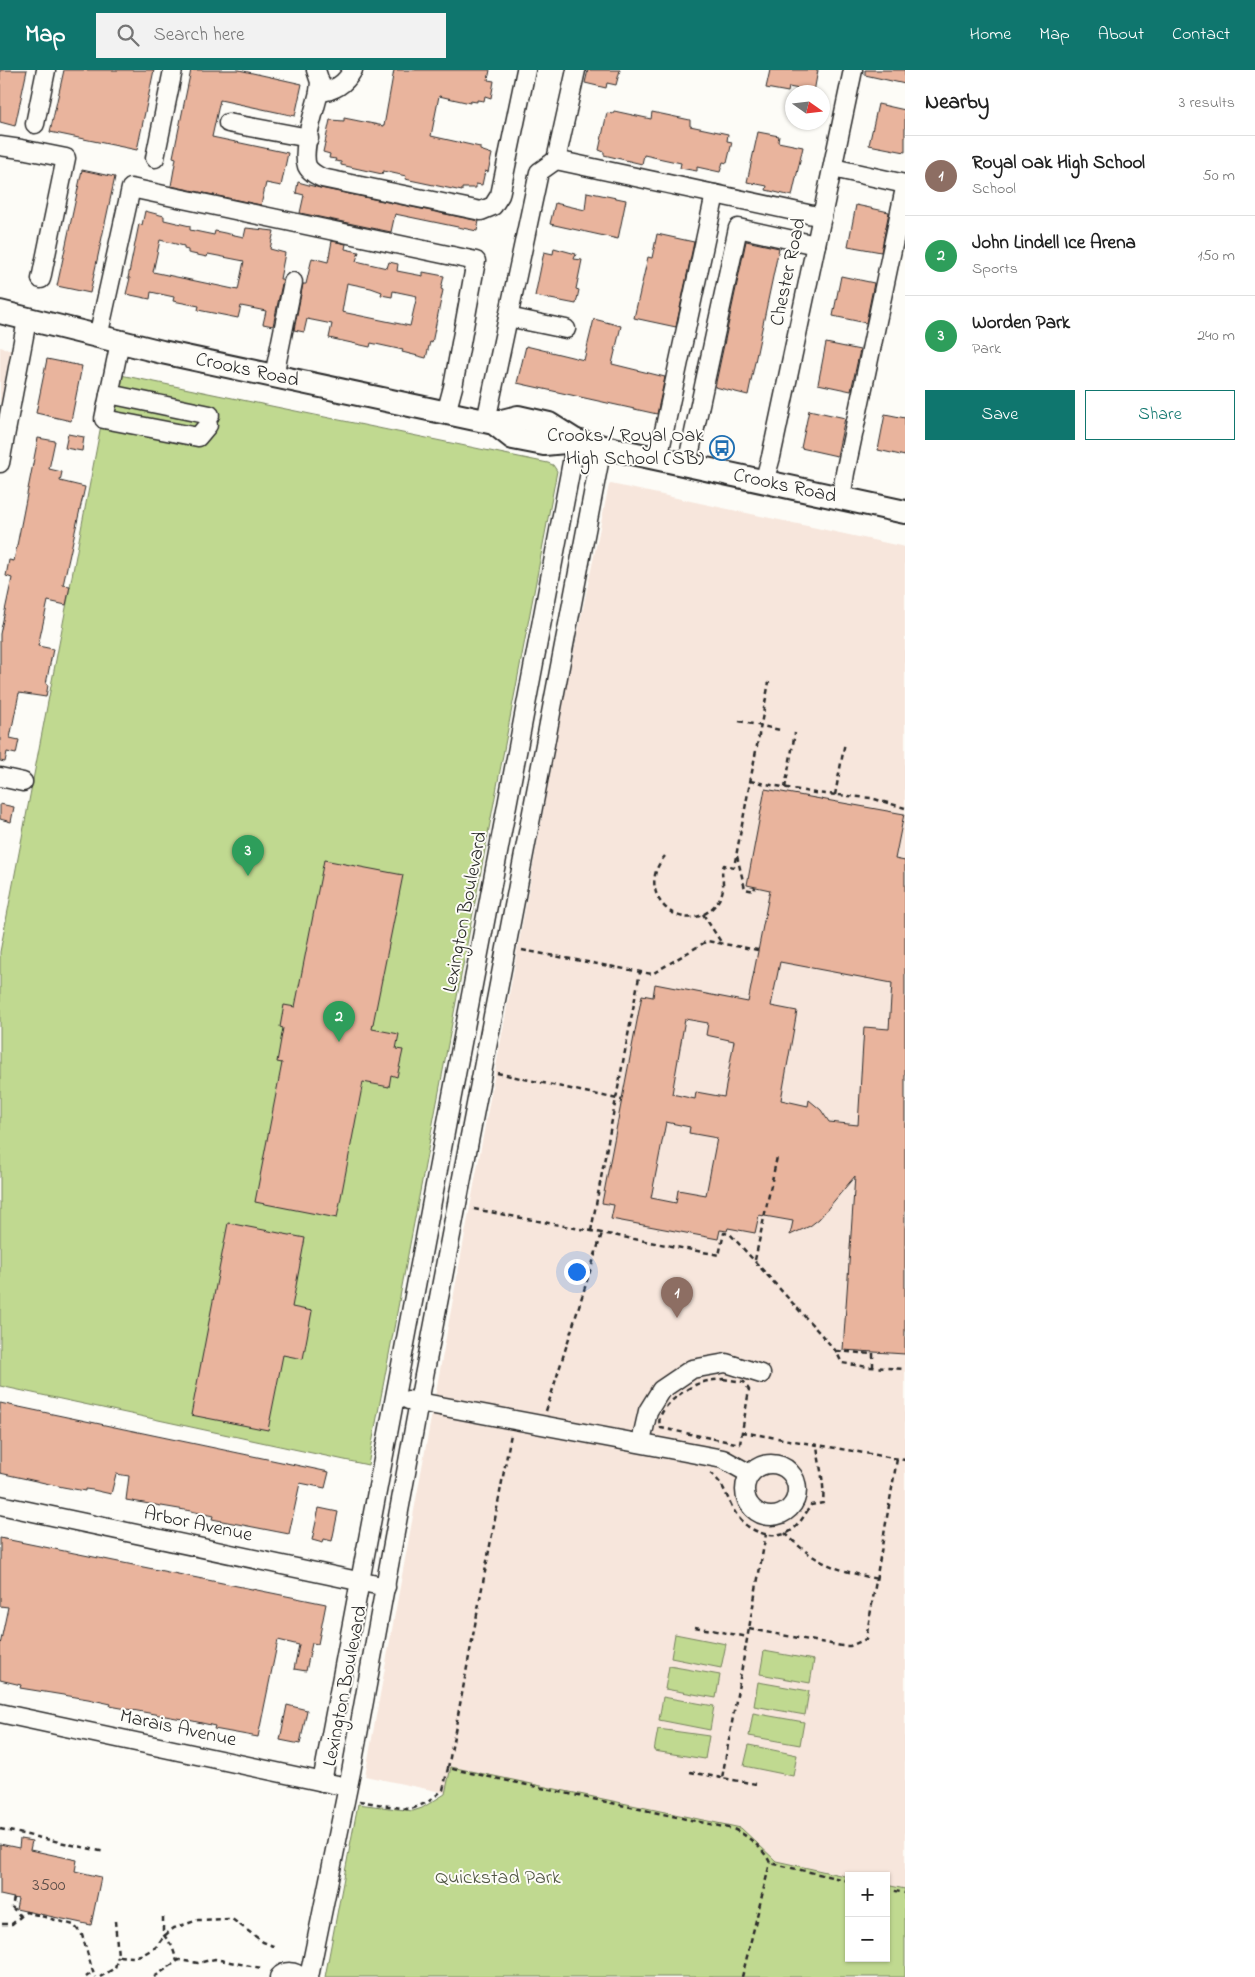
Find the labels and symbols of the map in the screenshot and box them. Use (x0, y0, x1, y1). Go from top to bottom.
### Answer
north arrow (785, 85, 830, 130)
street label: Chester Road (763, 215, 815, 329)
street label: Crooks Road (193, 345, 302, 395)
place label: Crooks / Royal Oak High School (SB) (547, 422, 704, 475)
bus stop icon: Crooks / Royal Oak High School (SB) (709, 435, 735, 461)
street label: Crooks Road (731, 461, 839, 511)
street label: Lexington Boulevard (436, 829, 497, 995)
pin: 3 (232, 835, 264, 876)
pin: 2 (323, 1001, 355, 1042)
your location (564, 1259, 590, 1285)
pin: 1 (661, 1277, 693, 1318)
street label: Arbor Avenue (141, 1499, 255, 1551)
street label: Lexington Boulevard (316, 1603, 377, 1769)
street label: Marais Avenue (117, 1702, 239, 1756)
park label: Quickstad Park (435, 1864, 561, 1893)
house number: 3500 (32, 1873, 66, 1899)

